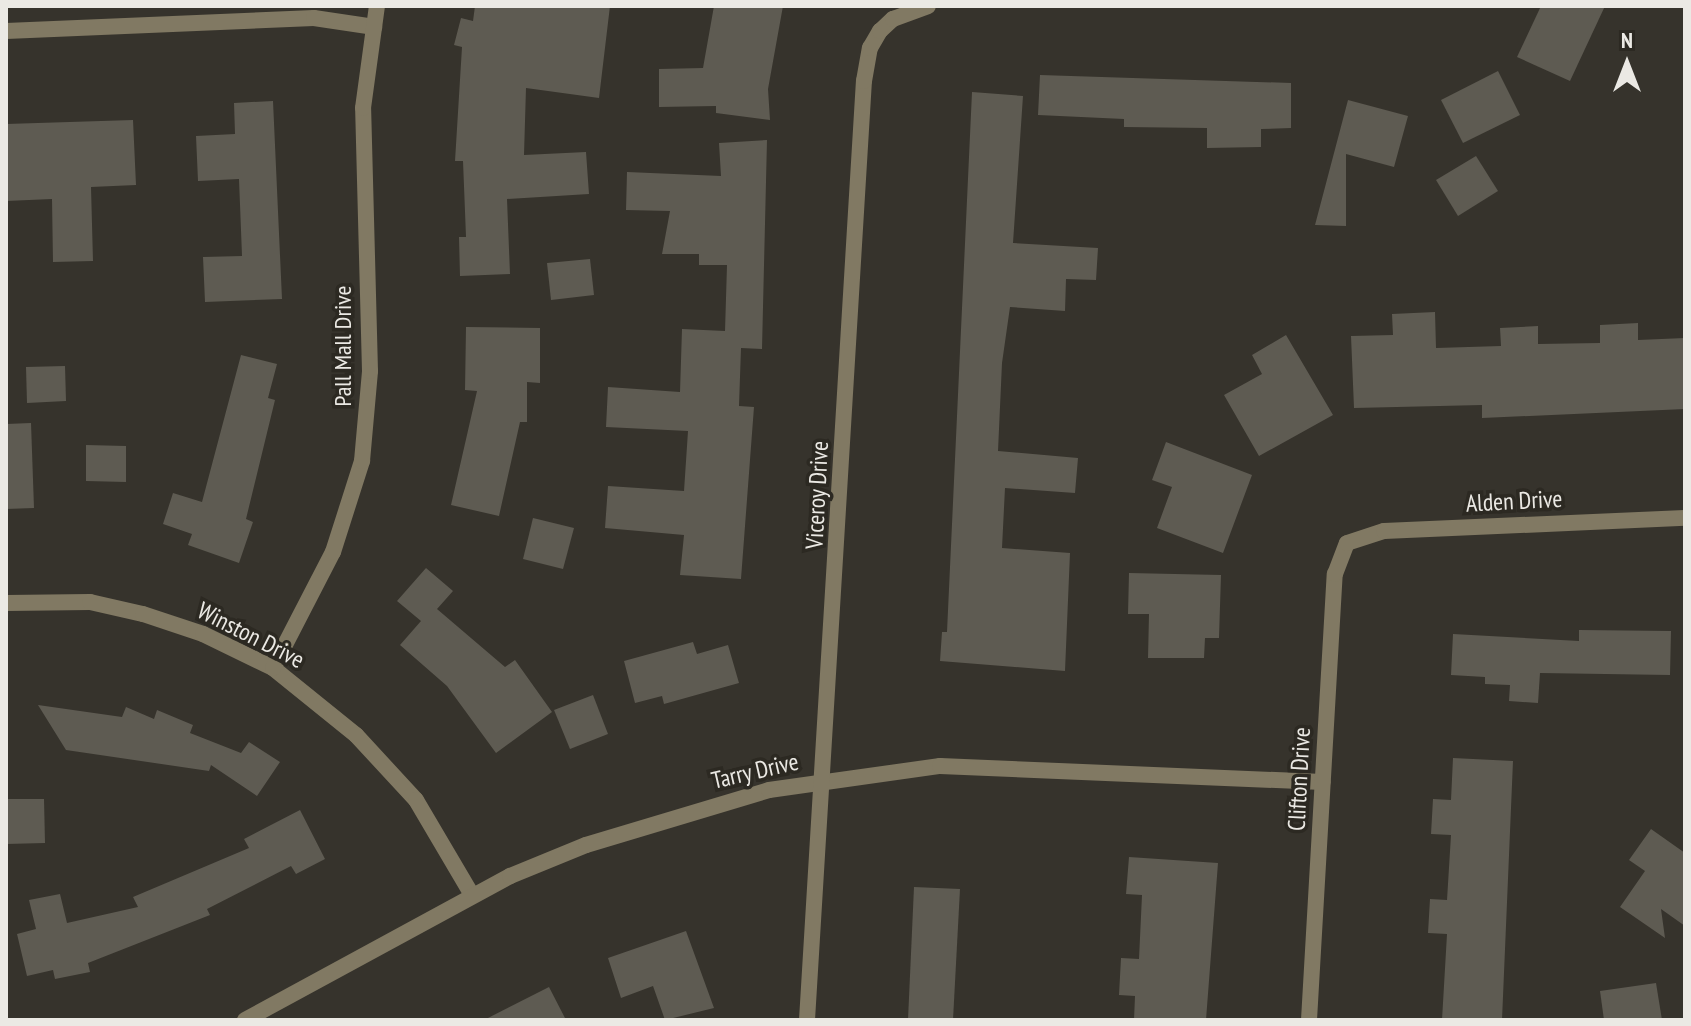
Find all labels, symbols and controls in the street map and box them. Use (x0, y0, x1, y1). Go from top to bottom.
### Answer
north arrow (1587, 24, 1667, 104)
text: N (1621, 26, 1633, 54)
street label: Pall Mall Drive (329, 286, 357, 406)
street label: Viceroy Drive (800, 440, 834, 550)
street label: Alden Drive (1465, 484, 1563, 518)
street label: Winston Drive (193, 596, 309, 674)
street label: Clifton Drive (1282, 726, 1316, 832)
street label: Tarry Drive (708, 747, 802, 795)

